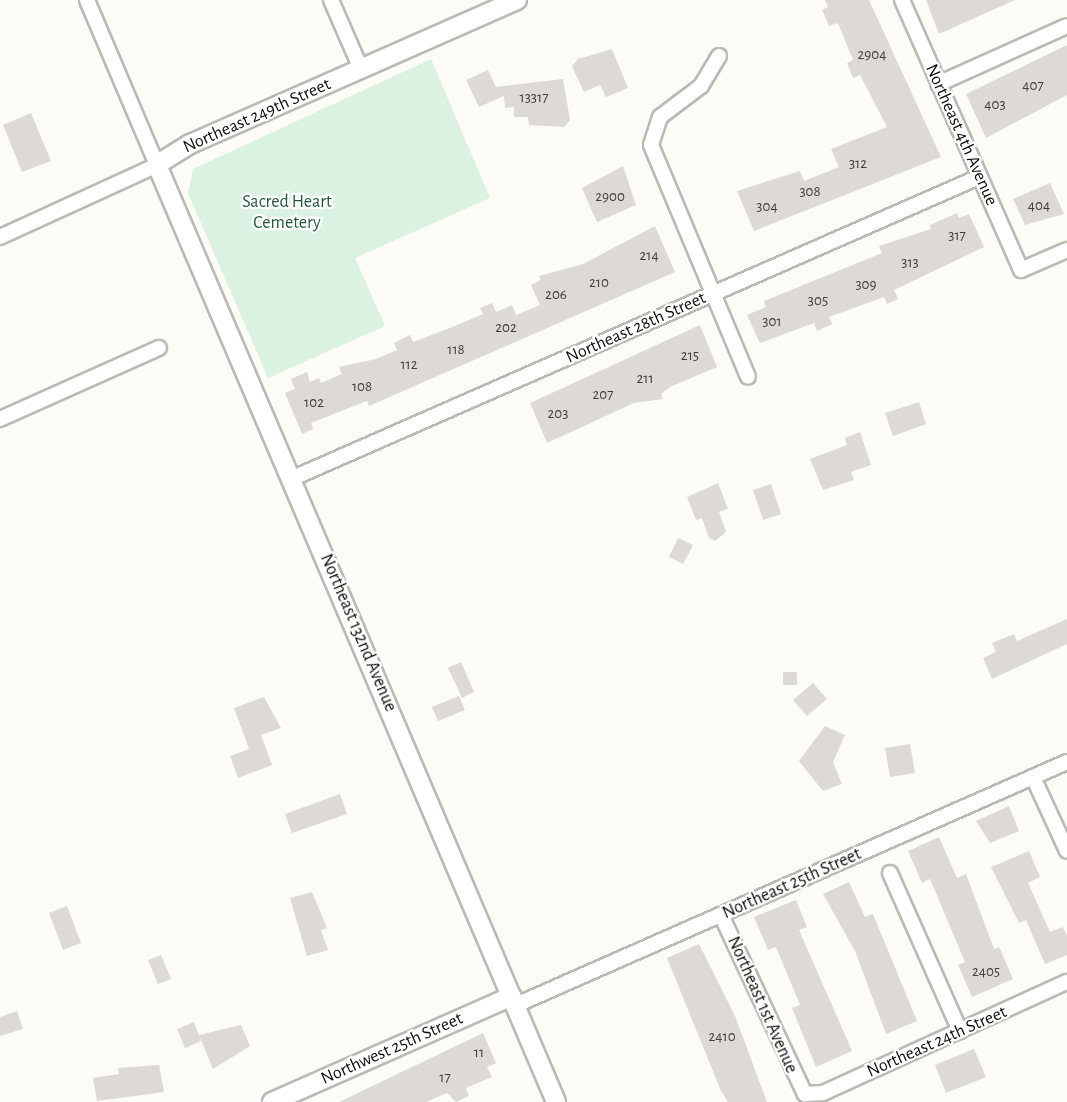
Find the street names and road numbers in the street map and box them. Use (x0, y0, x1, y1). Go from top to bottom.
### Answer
street label: Northeast 4th Avenue (920, 61, 1002, 209)
street label: Northeast 249th Street (180, 74, 334, 158)
street label: Northeast 28th Street (563, 287, 709, 369)
street label: Northeast 132nd Avenue (315, 551, 401, 715)
street label: Northeast 25th Street (719, 844, 865, 924)
street label: Northeast 1st Avenue (722, 933, 802, 1077)
street label: Northeast 24th Street (864, 1001, 1010, 1083)
street label: Northwest 25th Street (318, 1008, 466, 1090)

